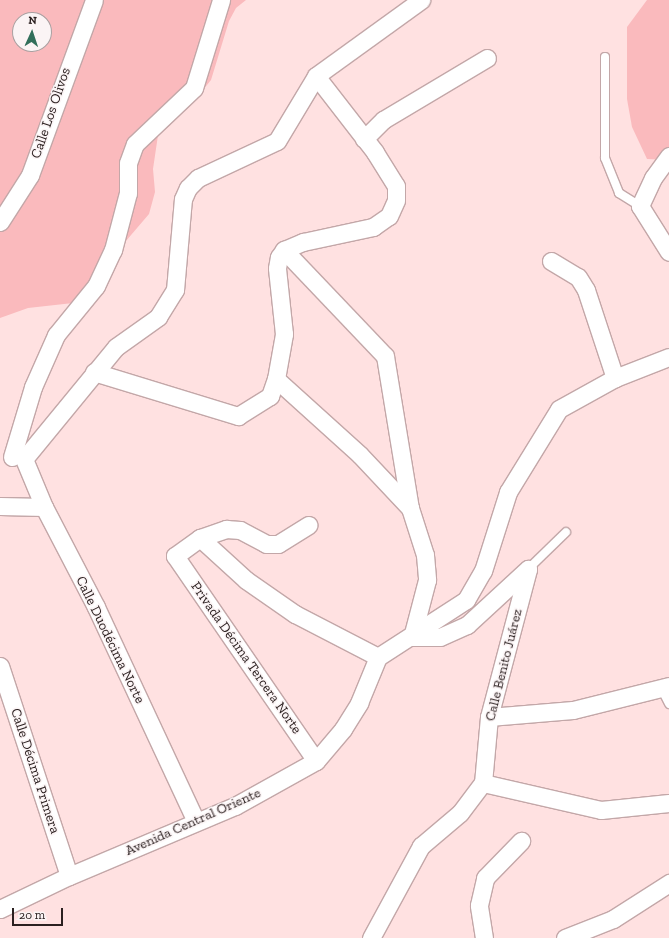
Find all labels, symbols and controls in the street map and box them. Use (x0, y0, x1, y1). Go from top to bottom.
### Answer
north arrow (12, 12, 52, 52)
text: N (28, 14, 37, 27)
street label: Calle Los Olivos (28, 65, 74, 161)
street label: Calle Duodécima Norte (72, 574, 148, 706)
street label: Privada Décima Tercera Norte (187, 579, 305, 737)
street label: Calle Benito Juárez (482, 607, 526, 723)
street label: Calle Décima Primera (7, 706, 63, 836)
street label: Avenida Central Oriente (123, 785, 263, 859)
scale bar (14, 900, 65, 926)
text: 20 m (19, 908, 45, 922)

